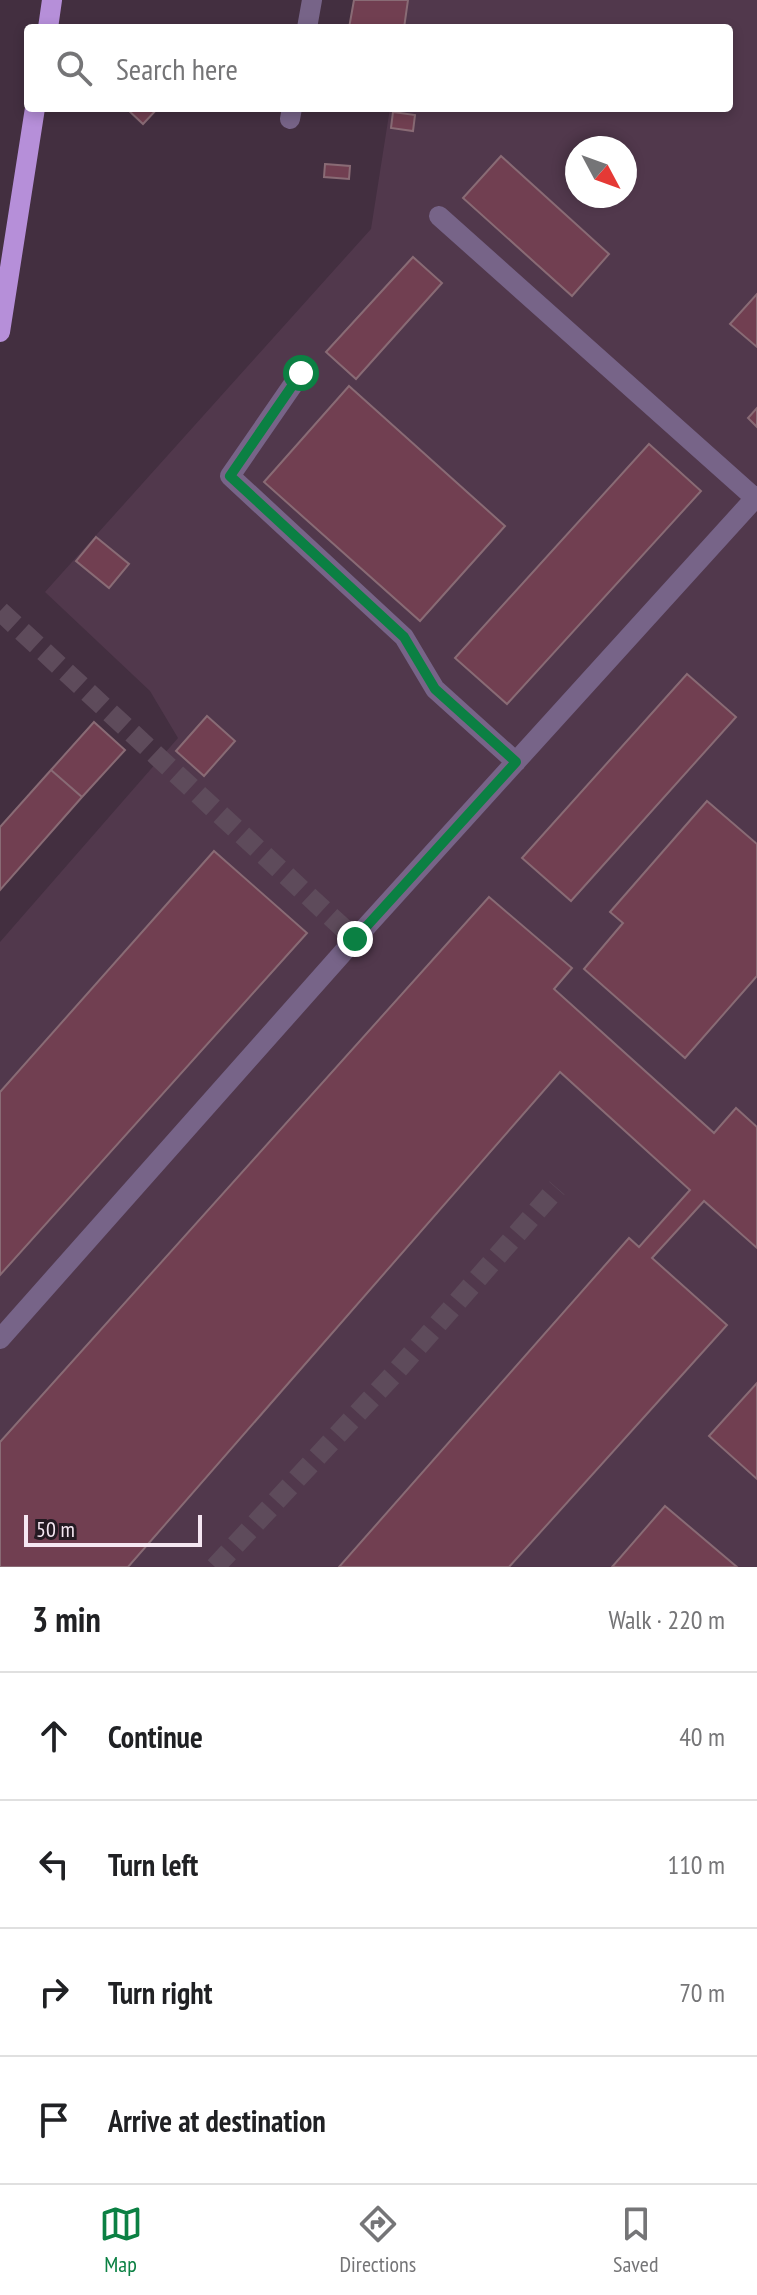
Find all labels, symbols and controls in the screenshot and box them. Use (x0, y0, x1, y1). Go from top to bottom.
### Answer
search box (24, 24, 733, 112)
icon: search (52, 46, 96, 90)
text: Search here (116, 49, 238, 88)
north arrow (565, 136, 637, 208)
route start (283, 355, 319, 391)
route end (337, 921, 373, 957)
scale bar (24, 1511, 202, 1547)
text: 50 m (36, 1515, 75, 1543)
text: 3 min (32, 1597, 101, 1641)
text: Walk · 220 m (608, 1603, 725, 1636)
icon: ahead (32, 1714, 76, 1758)
text: Continue (108, 1717, 203, 1756)
text: 40 m (679, 1720, 725, 1753)
icon: left (32, 1842, 76, 1886)
text: Turn left (108, 1845, 198, 1884)
text: 110 m (667, 1848, 725, 1881)
icon: right (32, 1970, 76, 2014)
text: Turn right (108, 1973, 212, 2012)
text: 70 m (679, 1976, 725, 2009)
icon: arrive (32, 2098, 76, 2142)
text: Arrive at destination (108, 2101, 326, 2140)
tab: Map (99, 2202, 143, 2278)
tab: Directions (340, 2202, 416, 2278)
tab: Saved (613, 2202, 658, 2278)

